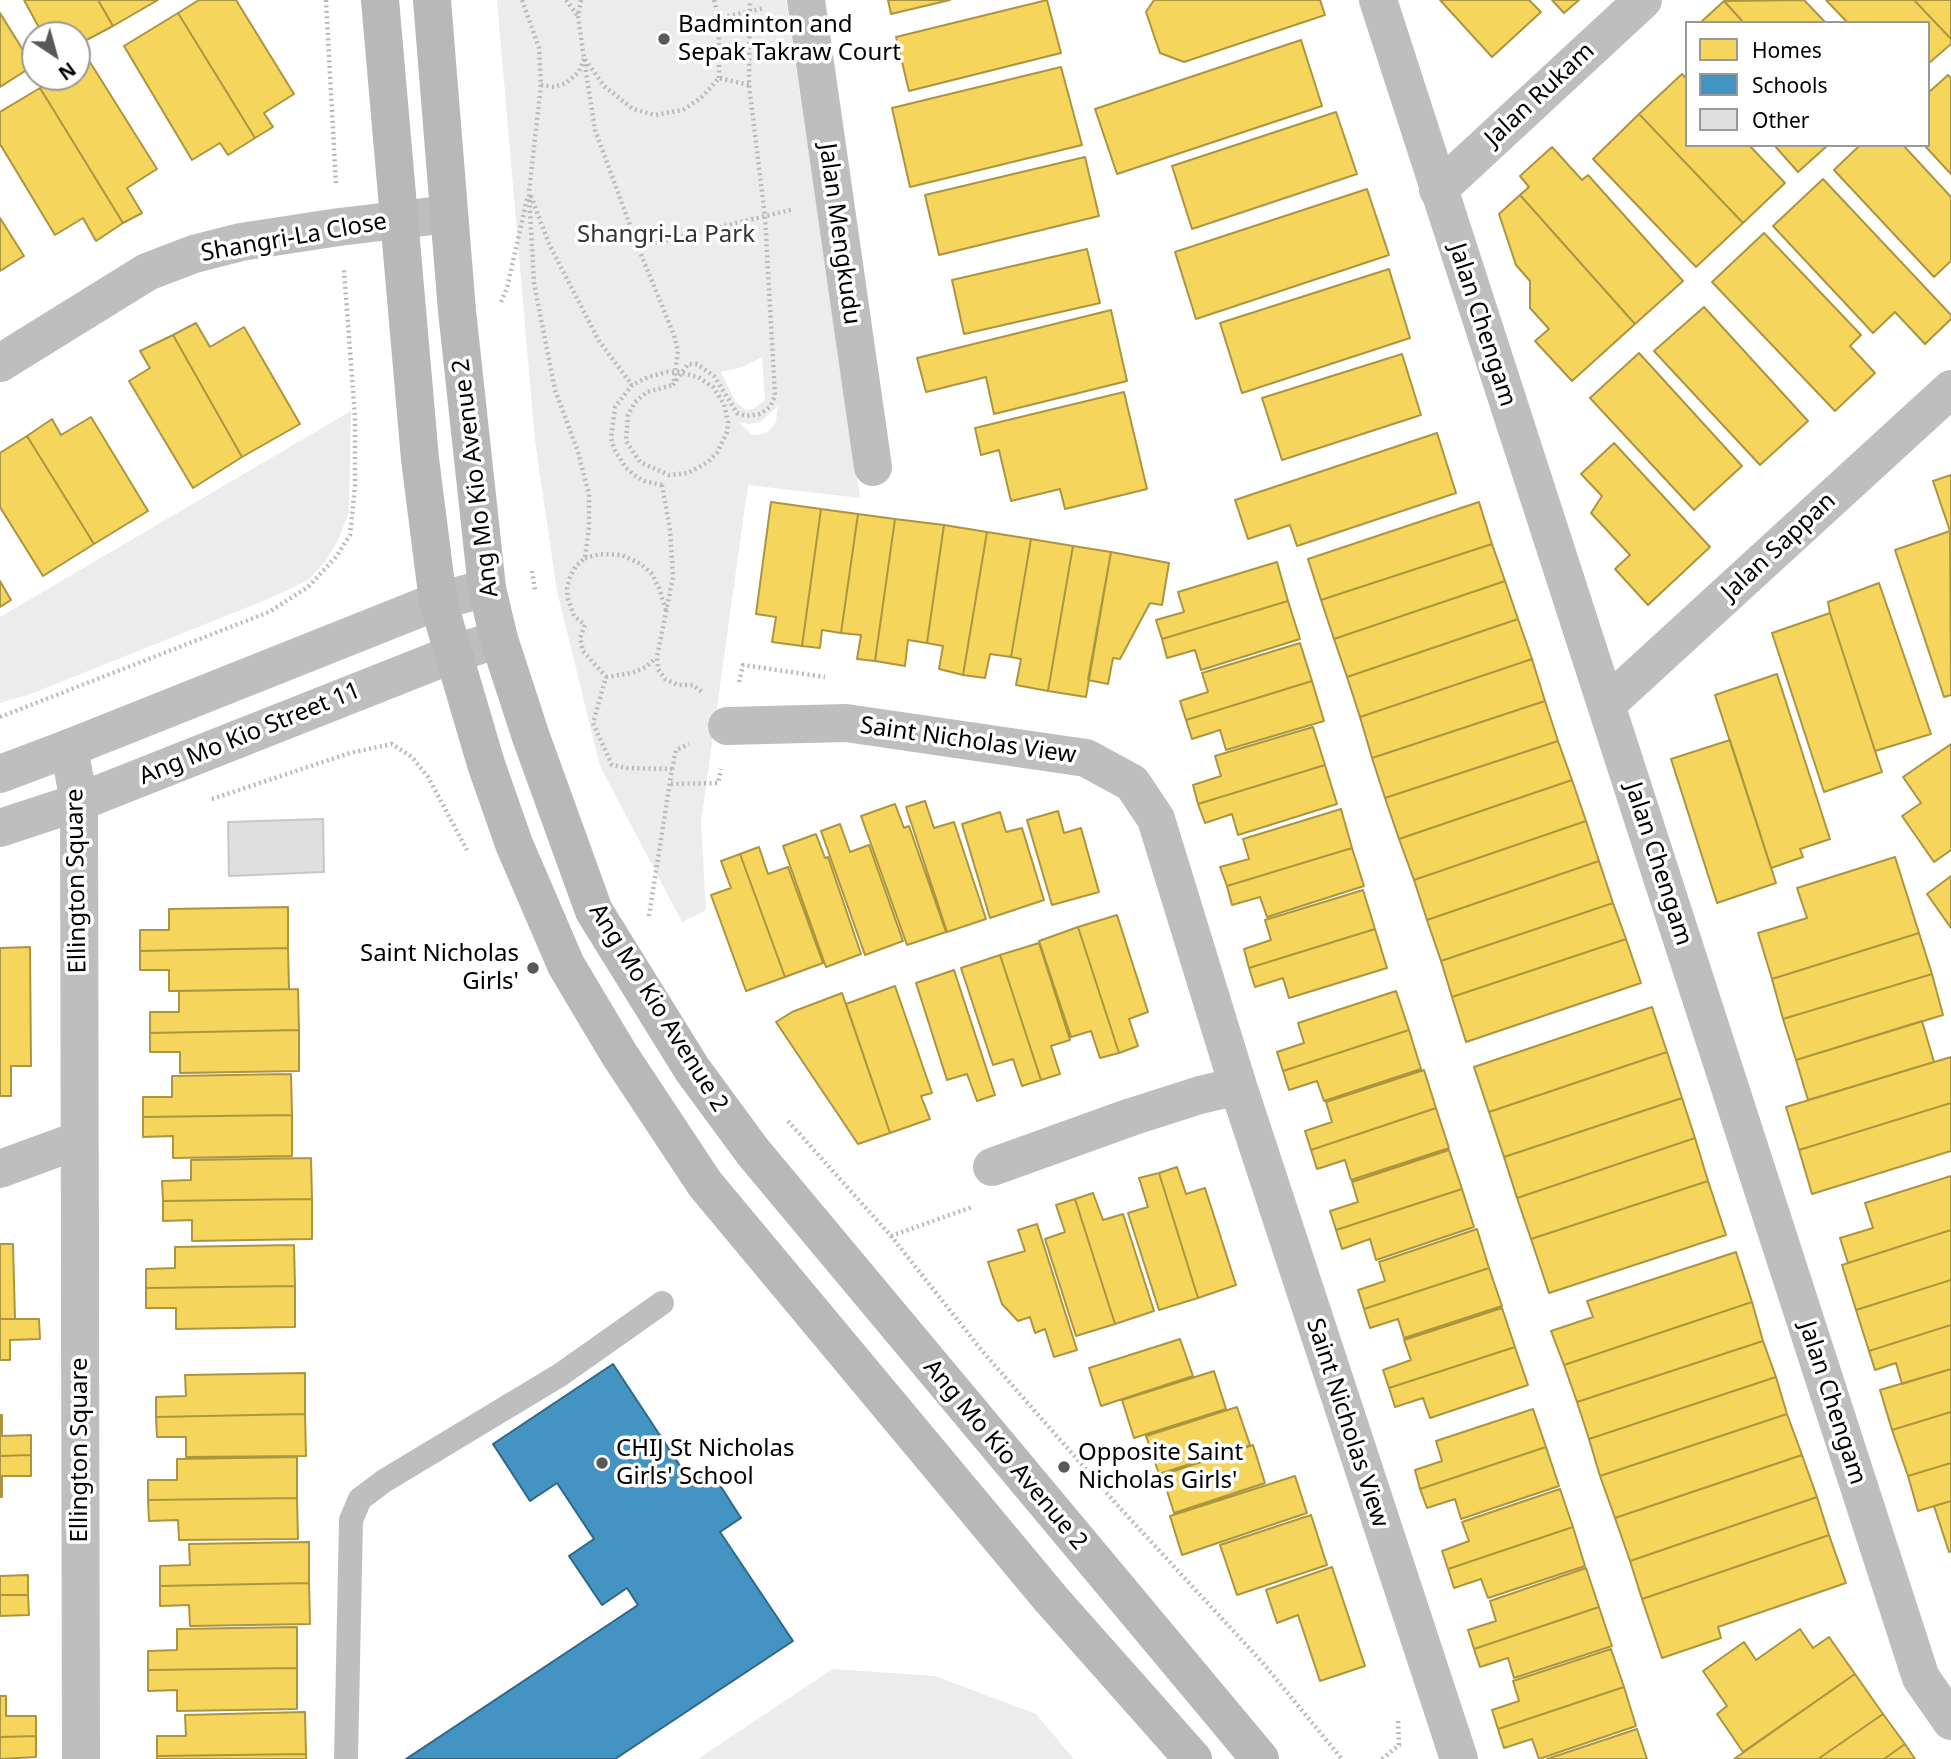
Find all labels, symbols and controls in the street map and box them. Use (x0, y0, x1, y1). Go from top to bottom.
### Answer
place label: Badminton and Sepak Takraw Court (678, 11, 901, 67)
north arrow (21, 21, 91, 91)
legend (1685, 21, 1930, 147)
marker: Badminton and Sepak Takraw Court (656, 31, 672, 47)
text: Homes (1752, 36, 1822, 64)
street label: Jalan Rukam (1479, 37, 1601, 153)
text: N (53, 56, 81, 86)
text: Schools (1752, 71, 1827, 99)
text: Other (1752, 106, 1809, 134)
street label: Jalan Mengkudu (812, 141, 866, 327)
street label: Shangri-La Close (199, 207, 389, 269)
park label: Shangri-La Park (577, 221, 755, 249)
street label: Jalan Chengam (1442, 240, 1522, 410)
street label: Ang Mo Kio Avenue 2 (447, 357, 505, 599)
street label: Jalan Sappan (1716, 487, 1842, 607)
street label: Ang Mo Kio Street 11 (135, 676, 365, 792)
street label: Saint Nicholas View (858, 712, 1078, 770)
street label: Jalan Chengam (1618, 779, 1698, 949)
street label: Ellington Square (61, 788, 93, 974)
street label: Ang Mo Kio Avenue 2 (582, 899, 734, 1117)
place label: Saint Nicholas Girls' (360, 940, 519, 996)
marker: Saint Nicholas Girls' (525, 960, 541, 976)
street label: Saint Nicholas View (1300, 1315, 1394, 1531)
street label: Jalan Chengam (1792, 1318, 1872, 1488)
street label: Ang Mo Kio Avenue 2 (917, 1354, 1093, 1556)
street label: Ellington Square (66, 1358, 94, 1542)
place label: CHIJ St Nicholas Girls' School (616, 1435, 794, 1491)
place label: Opposite Saint Nicholas Girls' (1078, 1439, 1243, 1495)
marker: CHIJ St Nicholas Girls' School (594, 1455, 610, 1471)
marker: Opposite Saint Nicholas Girls' (1056, 1459, 1072, 1475)

